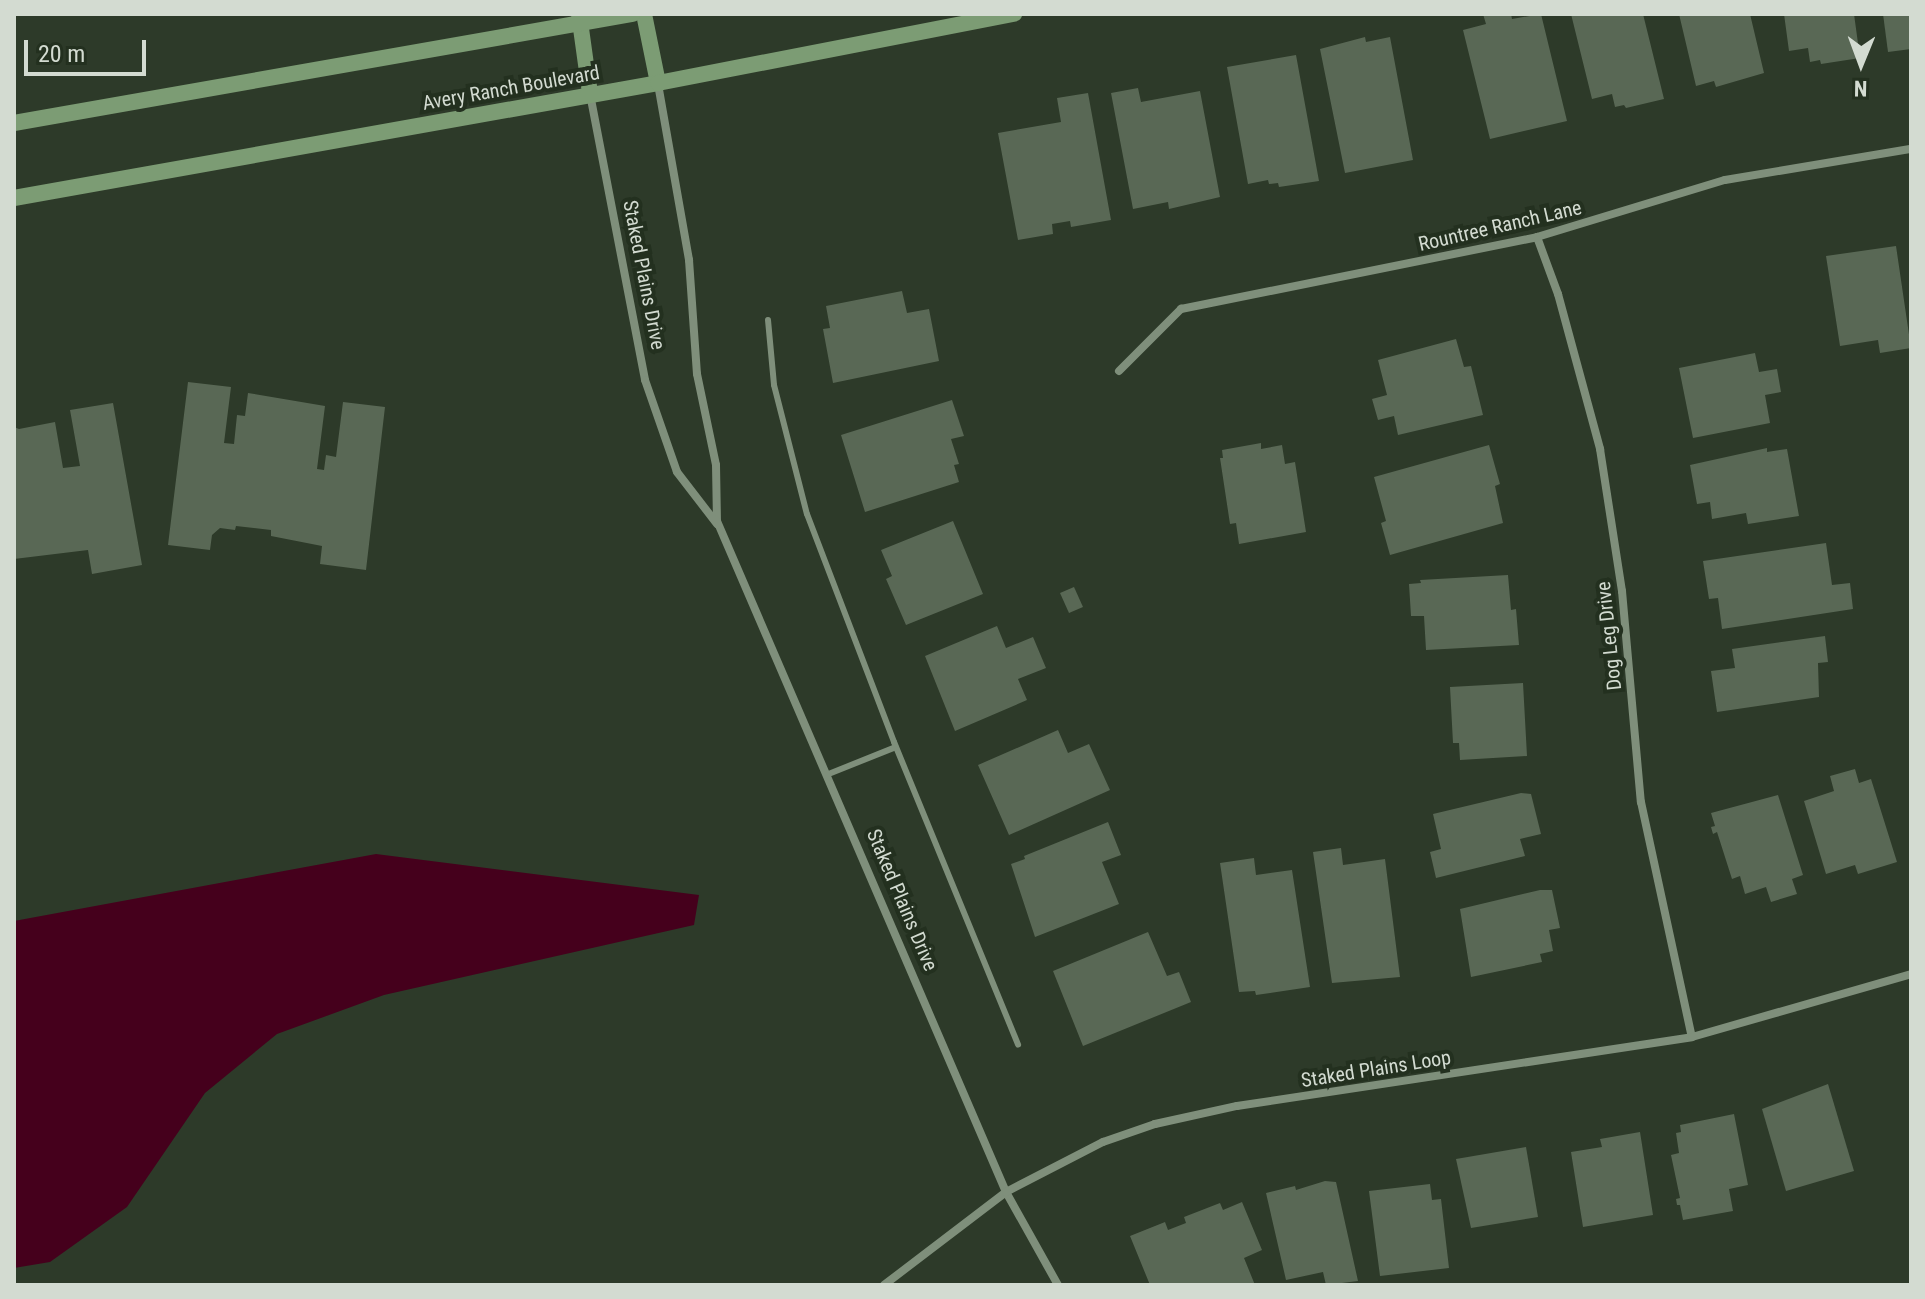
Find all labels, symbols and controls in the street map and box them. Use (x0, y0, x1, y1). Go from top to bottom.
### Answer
scale bar (28, 24, 150, 74)
north arrow (1821, 24, 1901, 104)
text: 20 m (38, 40, 85, 68)
street label: Avery Ranch Boulevard (420, 61, 602, 115)
text: N (1854, 76, 1868, 101)
street label: Rountree Ranch Lane (1416, 196, 1584, 256)
street label: Staked Plains Drive (618, 198, 670, 352)
street label: Dog Leg Drive (1591, 580, 1627, 692)
street label: Staked Plains Drive (861, 825, 943, 975)
street label: Staked Plains Loop (1299, 1045, 1453, 1093)

